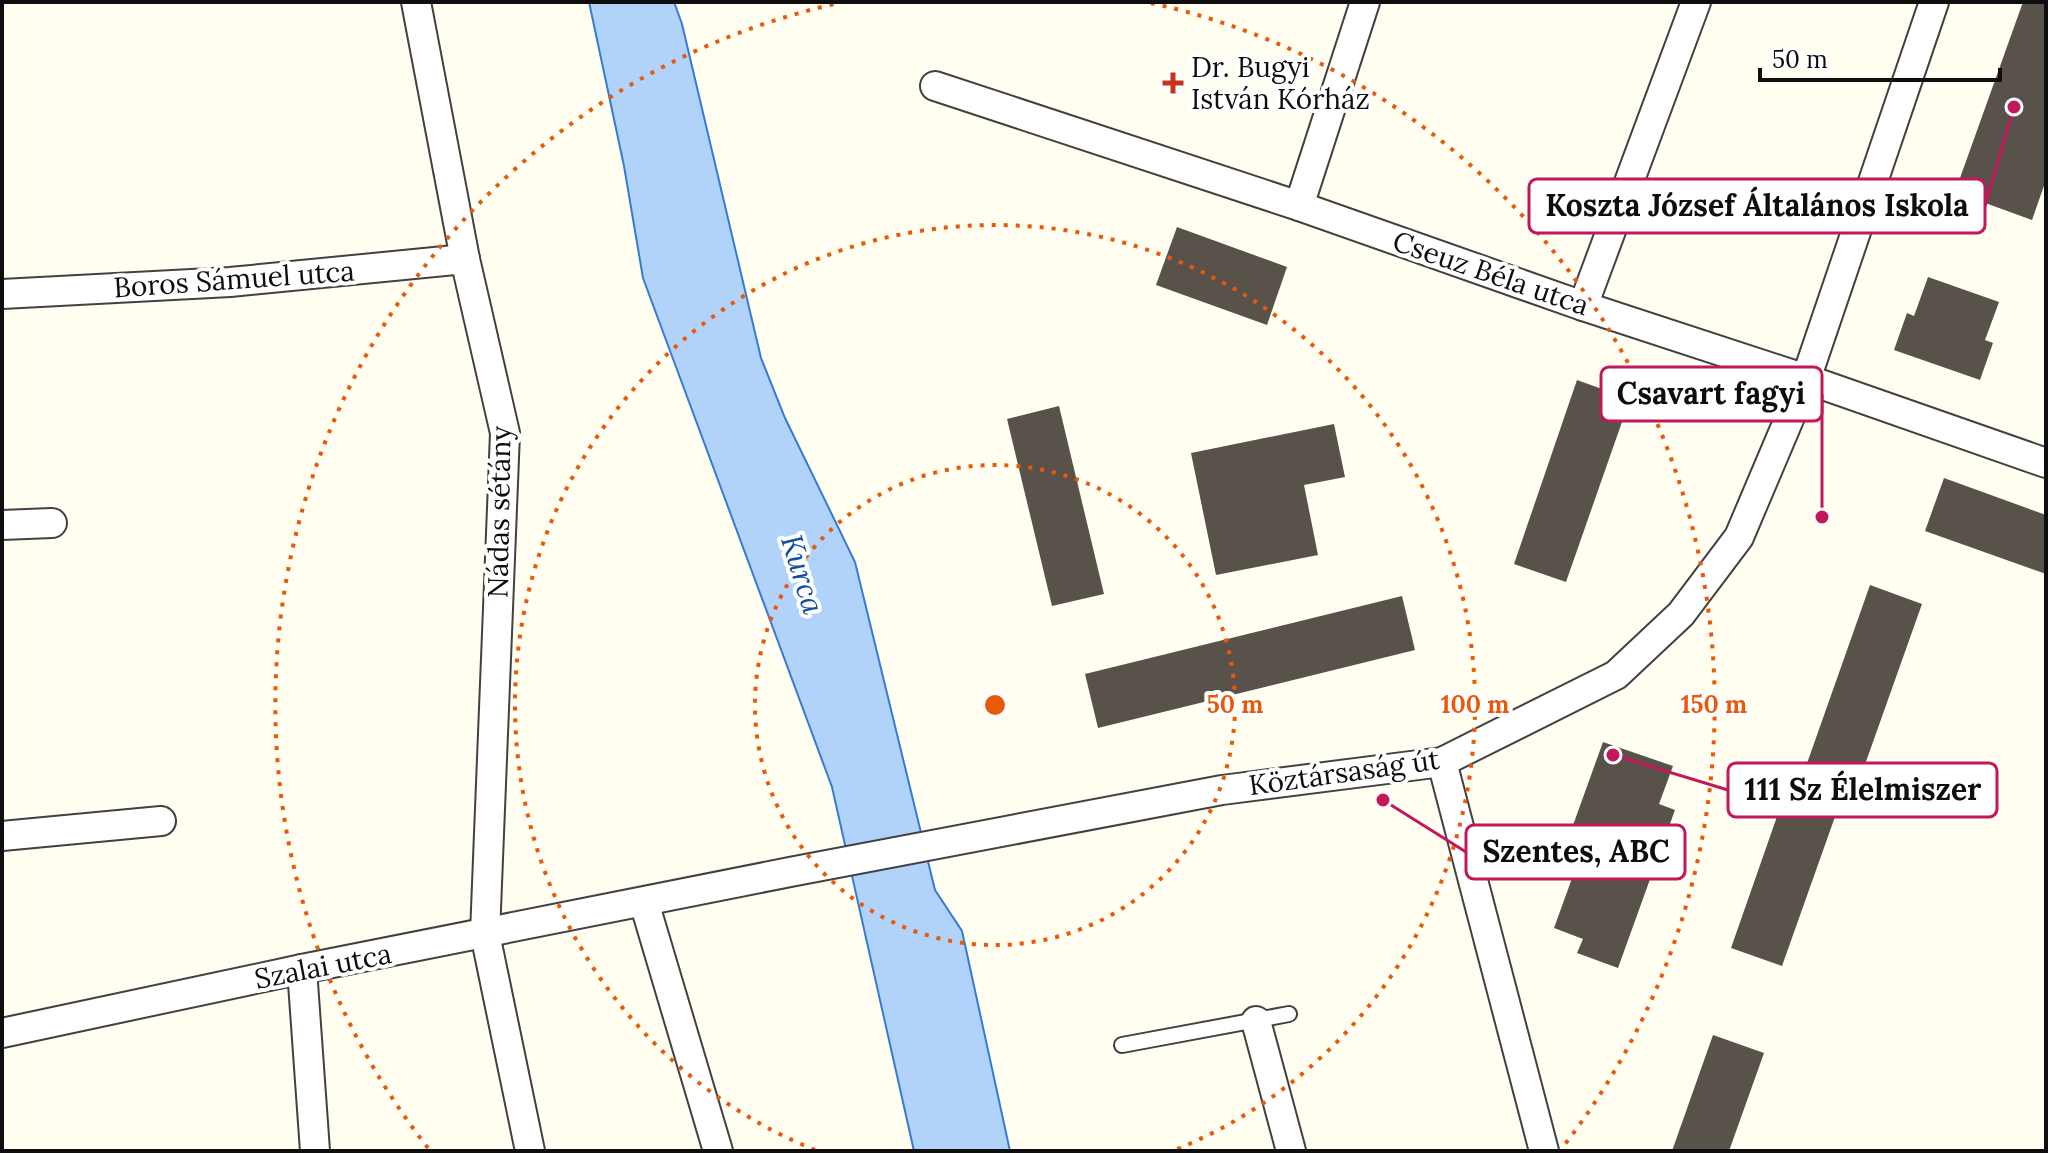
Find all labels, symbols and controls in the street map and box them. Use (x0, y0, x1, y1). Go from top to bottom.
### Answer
scale bar (1760, 32, 2000, 82)
text: 50 m (1772, 44, 1828, 75)
place label: Dr. Bugyi István Kórház (1191, 49, 1370, 117)
marker: Dr. Bugyi István Kórház (1162, 72, 1184, 94)
callout: Koszta József Általános Iskola (1529, 179, 1985, 233)
text: Koszta József Általános Iskola (1545, 186, 1969, 224)
street label: Cseuz Béla utca (1388, 223, 1594, 323)
street label: Boros Sámuel utca (112, 253, 356, 305)
callout: Csavart fagyi (1601, 367, 1822, 421)
text: Csavart fagyi (1617, 374, 1805, 413)
street label: Nádas sétány (480, 425, 519, 598)
water label: Kurca (773, 530, 833, 619)
text: 50 m (1207, 689, 1263, 720)
text: 100 m (1441, 689, 1509, 720)
text: 150 m (1681, 689, 1747, 720)
centre of rings (981, 691, 1009, 719)
street label: Köztársaság út (1246, 741, 1442, 803)
callout: 111 Sz Élelmiszer (1728, 763, 1997, 817)
text: 111 Sz Élelmiszer (1745, 770, 1982, 808)
callout: Szentes, ABC (1466, 825, 1685, 879)
text: Szentes, ABC (1482, 832, 1670, 870)
street label: Szalai utca (251, 935, 395, 997)

